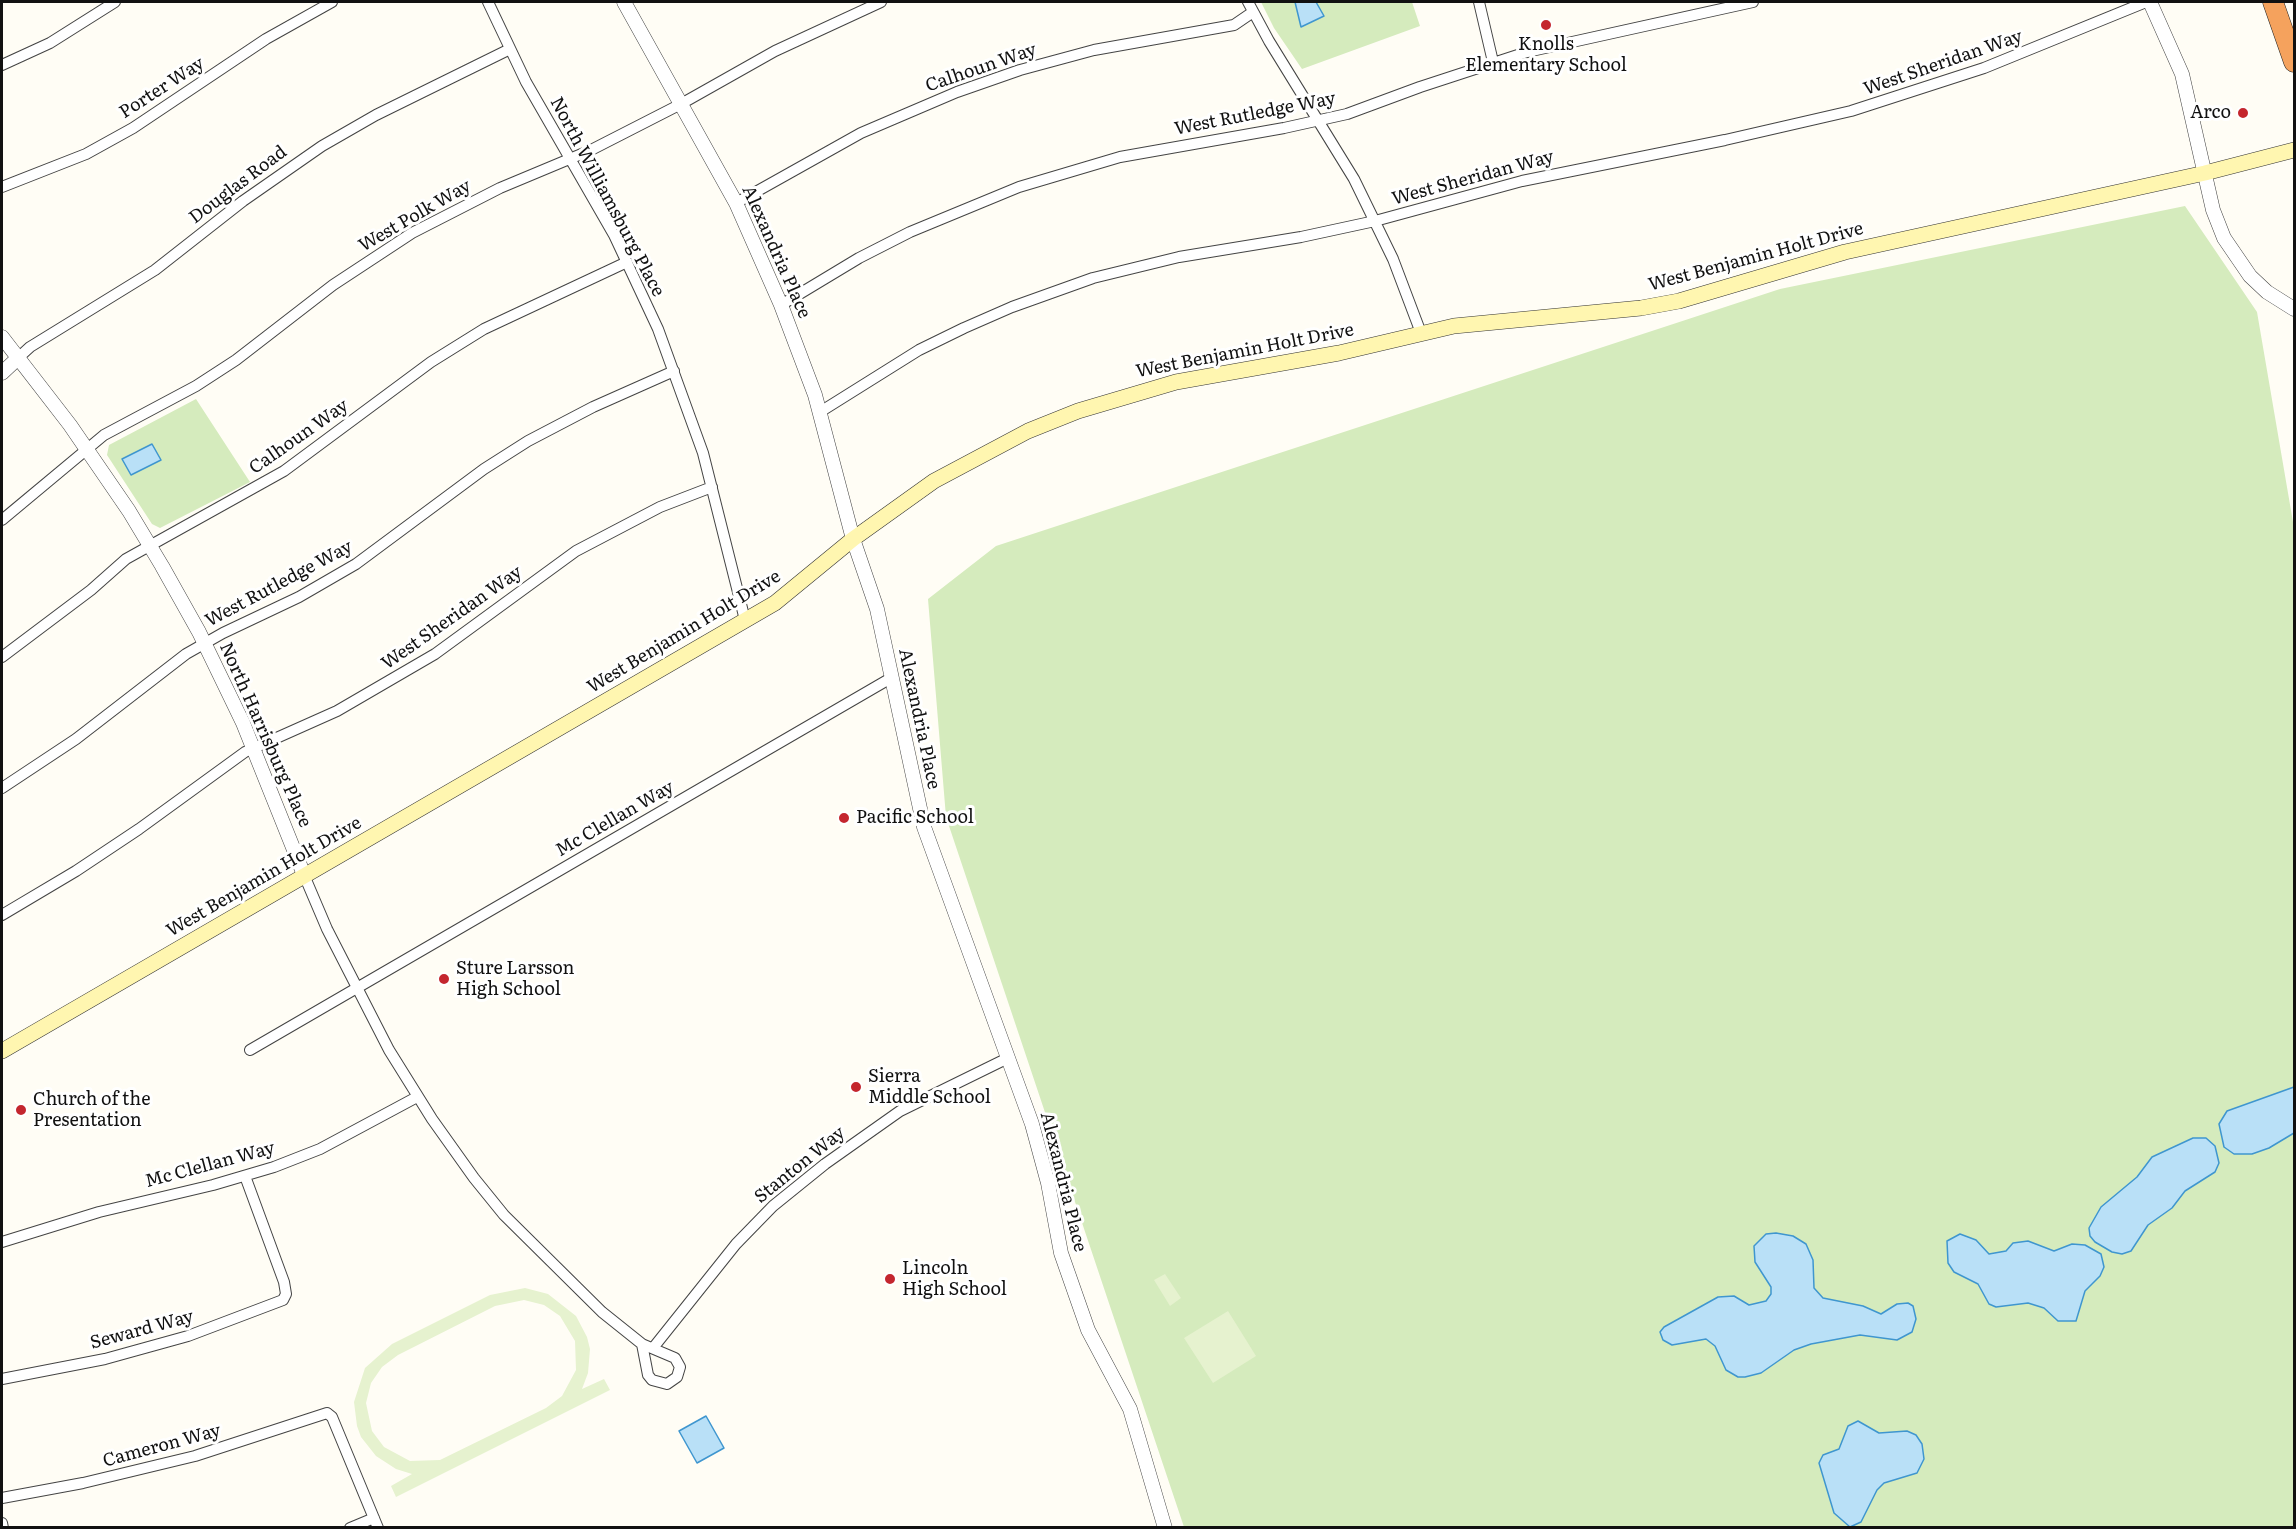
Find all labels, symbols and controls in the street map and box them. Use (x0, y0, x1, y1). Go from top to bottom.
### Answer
marker: Knolls Elementary School (1539, 18, 1553, 32)
street label: West Sheridan Way (1861, 26, 2025, 100)
place label: Knolls Elementary School (1465, 34, 1627, 76)
street label: Calhoun Way (923, 39, 1039, 97)
street label: Porter Way (116, 53, 208, 123)
street label: West Rutledge Way (1173, 88, 1337, 140)
street label: North Williamsburg Place (545, 94, 669, 300)
place label: Arco (2190, 102, 2231, 124)
marker: Arco (2236, 106, 2250, 120)
street label: Douglas Road (185, 141, 291, 229)
street label: West Sheridan Way (1390, 146, 1556, 210)
street label: West Polk Way (355, 175, 475, 257)
street label: Alexandria Place (737, 182, 815, 322)
street label: West Benjamin Holt Drive (1646, 218, 1866, 296)
street label: West Benjamin Holt Drive (1134, 319, 1356, 383)
street label: Calhoun Way (245, 395, 353, 479)
street label: West Rutledge Way (202, 536, 356, 632)
street label: West Sheridan Way (378, 561, 526, 675)
street label: West Benjamin Holt Drive (583, 566, 785, 698)
street label: North Harrisburg Place (214, 639, 316, 831)
street label: Alexandria Place (894, 647, 944, 791)
street label: Mc Clellan Way (552, 776, 678, 862)
place label: Pacific School (856, 807, 974, 829)
marker: Pacific School (837, 811, 851, 825)
street label: West Benjamin Holt Drive (163, 812, 365, 942)
place label: Sture Larsson High School (456, 958, 574, 1000)
marker: Sture Larsson High School (437, 972, 451, 986)
place label: Sierra Middle School (868, 1066, 991, 1108)
marker: Sierra Middle School (849, 1080, 863, 1094)
place label: Church of the Presentation (33, 1089, 151, 1132)
marker: Church of the Presentation (14, 1103, 28, 1117)
street label: Alexandria Place (1035, 1110, 1091, 1254)
street label: Stanton Way (750, 1122, 850, 1208)
street label: Mc Clellan Way (143, 1137, 277, 1193)
place label: Lincoln High School (902, 1258, 1007, 1300)
marker: Lincoln High School (883, 1272, 897, 1286)
street label: Seward Way (88, 1306, 196, 1354)
street label: Cameron Way (101, 1420, 223, 1472)

